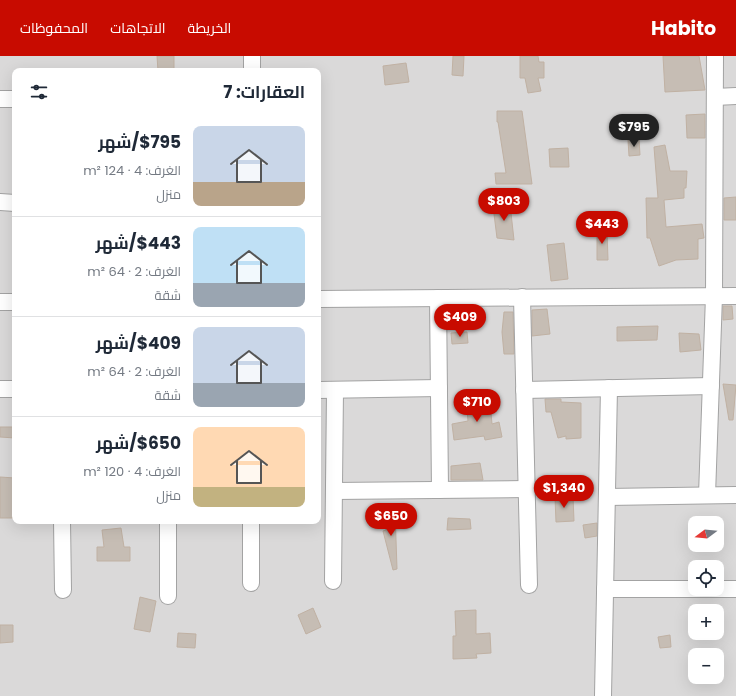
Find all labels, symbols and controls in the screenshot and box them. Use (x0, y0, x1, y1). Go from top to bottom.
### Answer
text: Habito (651, 15, 716, 42)
text: المحفوظات (20, 18, 88, 38)
text: الاتجاهات (110, 18, 166, 38)
text: الخريطة (188, 18, 231, 38)
text: العقارات: 7 (223, 80, 305, 104)
icon: filters (28, 81, 50, 103)
pin: $795 (610, 114, 658, 148)
text: $795 (618, 117, 650, 136)
text: $795/شهر (98, 130, 181, 154)
icon: home (225, 142, 273, 190)
text: الغرف: 4 · 124 m² (83, 161, 181, 180)
text: منزل (156, 185, 181, 204)
pin: $803 (480, 188, 528, 222)
text: $803 (487, 191, 521, 210)
pin: $443 (578, 211, 626, 245)
text: $443 (585, 214, 619, 233)
text: $443/شهر (96, 231, 181, 255)
icon: home (225, 243, 273, 291)
text: الغرف: 2 · 64 m² (87, 262, 181, 281)
text: شقة (154, 286, 181, 305)
pin: $409 (436, 304, 484, 338)
text: $409 (443, 307, 477, 326)
text: $409/شهر (96, 331, 181, 355)
icon: home (225, 343, 273, 391)
text: الغرف: 2 · 64 m² (87, 362, 181, 381)
text: شقة (154, 386, 181, 405)
pin: $710 (453, 389, 501, 423)
text: $710 (463, 392, 491, 411)
text: $650/شهر (96, 431, 181, 455)
icon: home (225, 443, 273, 491)
text: الغرف: 4 · 120 m² (83, 462, 181, 481)
pin: $1,340 (531, 475, 597, 509)
text: $1,340 (543, 478, 585, 497)
text: منزل (156, 486, 181, 505)
pin: $650 (367, 503, 415, 537)
text: $650 (374, 506, 408, 525)
north arrow (688, 516, 724, 552)
map controls (688, 516, 724, 684)
button: locate (688, 560, 724, 596)
button: + (688, 604, 724, 640)
button: − (688, 648, 724, 684)

